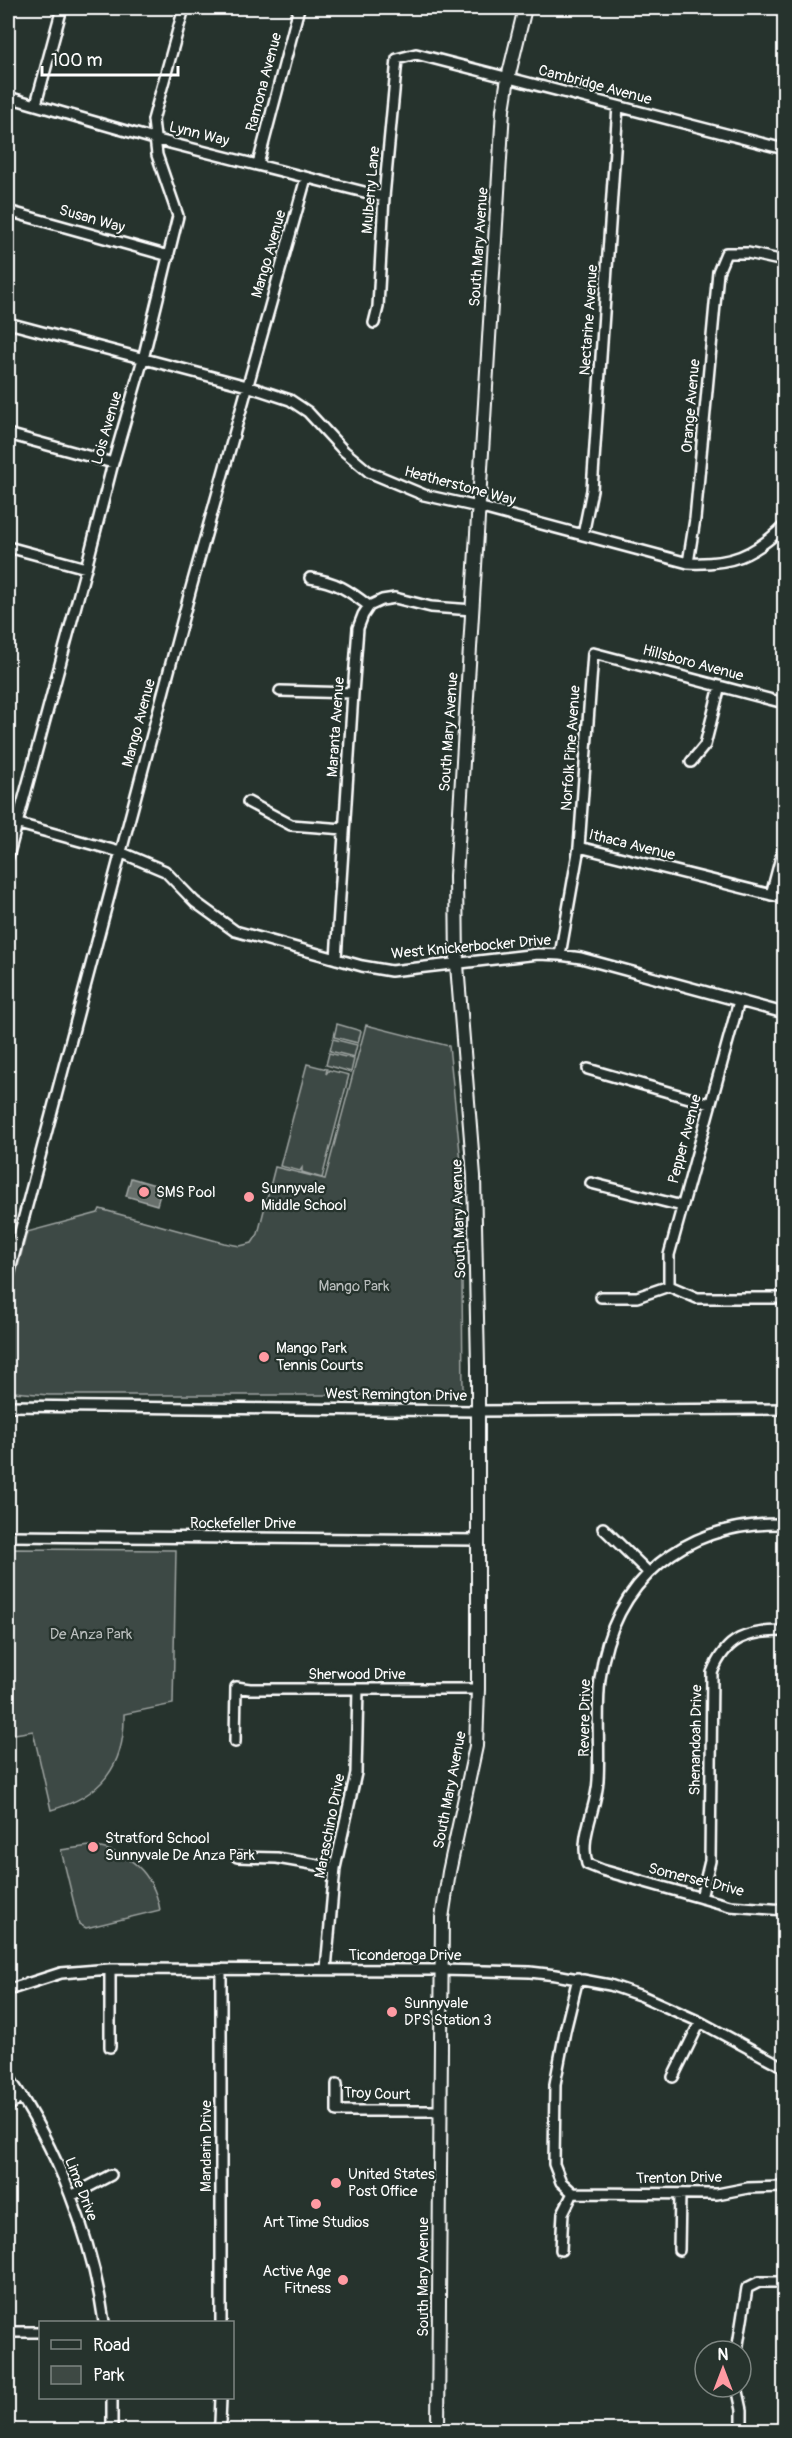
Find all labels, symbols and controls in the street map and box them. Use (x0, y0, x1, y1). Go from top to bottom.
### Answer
street label: Ramona Avenue (242, 30, 286, 134)
scale bar (42, 39, 178, 77)
text: 100 m (51, 49, 103, 72)
street label: Cambridge Avenue (536, 61, 654, 109)
street label: Lynn Way (167, 117, 232, 151)
street label: Mulberry Lane (358, 145, 384, 235)
street label: South Mary Avenue (465, 186, 493, 307)
street label: Susan Way (57, 201, 128, 238)
street label: Mango Avenue (247, 207, 291, 300)
street label: Nectarine Avenue (576, 263, 602, 376)
street label: Orange Avenue (677, 358, 705, 454)
street label: Lois Avenue (87, 389, 127, 467)
street label: Heatherstone Way (402, 462, 518, 510)
street label: Hillsboro Avenue (640, 640, 746, 686)
street label: South Mary Avenue (435, 671, 463, 792)
street label: Mango Avenue (118, 676, 160, 769)
street label: Maranta Avenue (323, 676, 349, 778)
street label: Norfolk Pine Avenue (557, 684, 585, 811)
street label: Ithaca Avenue (587, 825, 678, 865)
street label: West Knickerbocker Drive (390, 930, 552, 963)
street label: Pepper Avenue (664, 1092, 706, 1186)
street label: South Mary Avenue (447, 1158, 471, 1279)
place label: Sunnyvale Middle School (261, 1179, 346, 1215)
place label: SMS Pool (156, 1183, 216, 1202)
marker: SMS Pool (137, 1185, 151, 1199)
marker: Sunnyvale Middle School (242, 1190, 256, 1204)
park label: Mango Park (319, 1277, 390, 1296)
place label: Mango Park Tennis Courts (276, 1339, 363, 1375)
marker: Mango Park Tennis Courts (257, 1350, 271, 1364)
street label: West Remington Drive (325, 1384, 468, 1406)
street label: Rockefeller Drive (190, 1514, 296, 1533)
park label: De Anza Park (50, 1625, 133, 1644)
street label: Sherwood Drive (308, 1665, 406, 1684)
street label: Revere Drive (575, 1678, 595, 1757)
street label: Shenandoah Drive (686, 1684, 706, 1796)
street label: South Mary Avenue (429, 1729, 471, 1851)
street label: Maraschino Drive (311, 1771, 350, 1880)
place label: Stratford School Sunnyvale De Anza Park (105, 1829, 256, 1865)
marker: Stratford School Sunnyvale De Anza Park (86, 1840, 100, 1854)
street label: Somerset Drive (646, 1859, 746, 1901)
street label: Ticonderoga Drive (349, 1946, 462, 1965)
place label: Sunnyvale DPS Station 3 (404, 1994, 492, 2030)
marker: Sunnyvale DPS Station 3 (385, 2005, 399, 2019)
street label: Troy Court (343, 2083, 412, 2105)
street label: Mandarin Drive (197, 2100, 216, 2192)
street label: Lime Drive (60, 2154, 102, 2224)
place label: United States Post Office (348, 2165, 435, 2201)
street label: Trenton Drive (636, 2168, 723, 2188)
marker: United States Post Office (329, 2176, 343, 2190)
marker: Art Time Studios (309, 2197, 323, 2211)
place label: Art Time Studios (263, 2213, 369, 2232)
street label: South Mary Avenue (414, 2217, 433, 2337)
place label: Active Age Fitness (262, 2262, 332, 2298)
marker: Active Age Fitness (336, 2273, 350, 2287)
legend (39, 2321, 234, 2399)
text: Road (93, 2334, 130, 2357)
north arrow (693, 2339, 753, 2399)
text: N (718, 2345, 729, 2365)
text: Park (93, 2364, 125, 2387)

